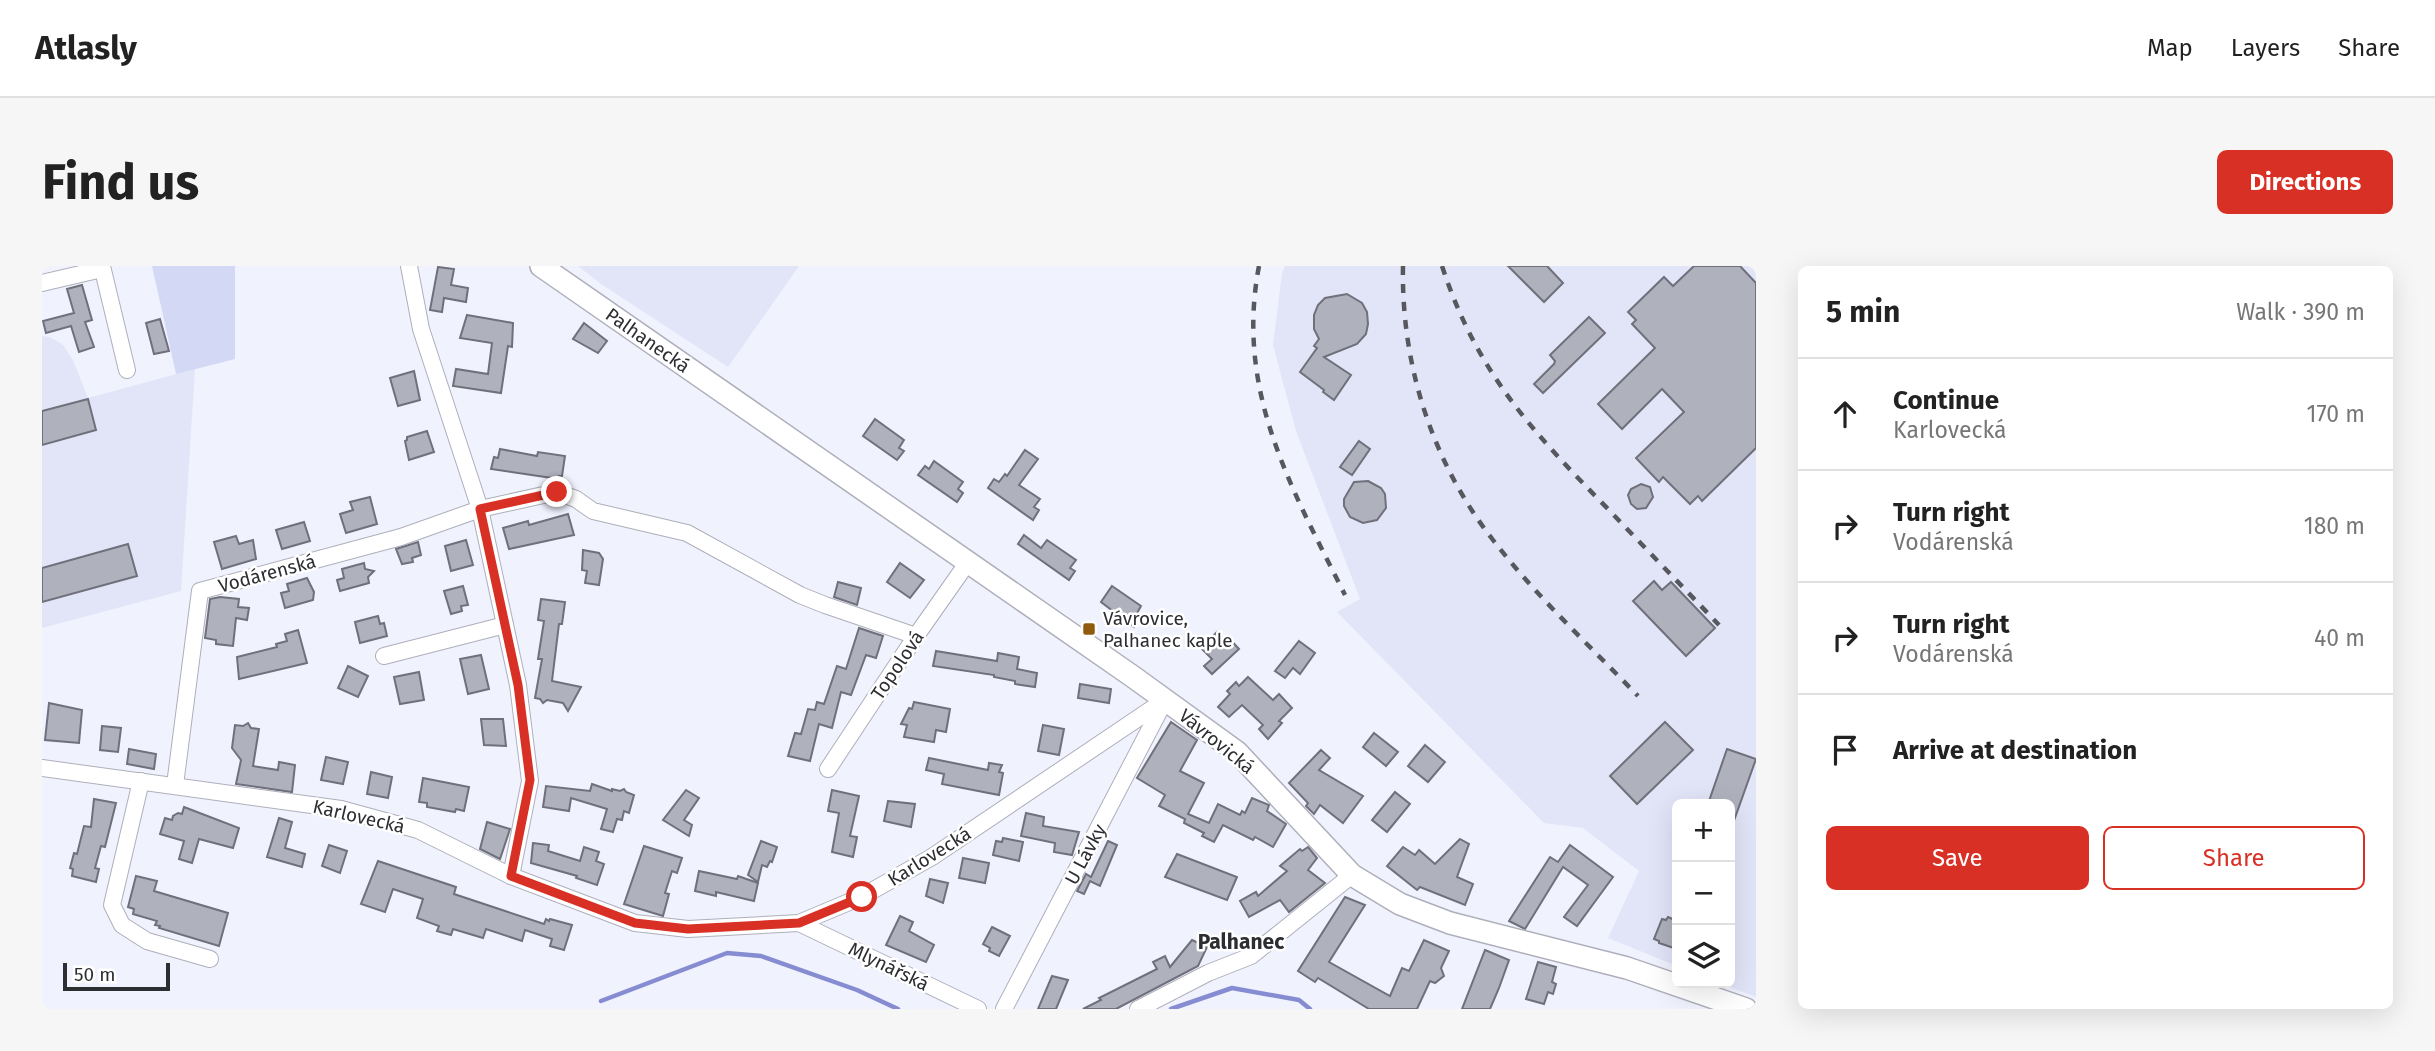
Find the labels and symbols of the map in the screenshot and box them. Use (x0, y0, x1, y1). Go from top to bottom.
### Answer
street label: Palhanecká (601, 303, 694, 378)
route end (541, 476, 572, 507)
street label: Vodárenská (216, 549, 318, 598)
place label: Vávrovice, Palhanec kaple (1103, 607, 1233, 652)
marker: Vávrovice, Palhanec kaple (1081, 621, 1097, 637)
street label: Topolová (866, 626, 929, 704)
street label: Vávrovická (1174, 704, 1259, 779)
street label: Karlovecká (311, 795, 407, 838)
street label: U Lávky (1060, 819, 1111, 888)
street label: Karlovecká (883, 822, 975, 891)
route start (846, 881, 877, 912)
district label: Palhanec (1198, 929, 1284, 955)
street label: Mlynářská (845, 937, 933, 996)
scale bar (63, 960, 170, 992)

